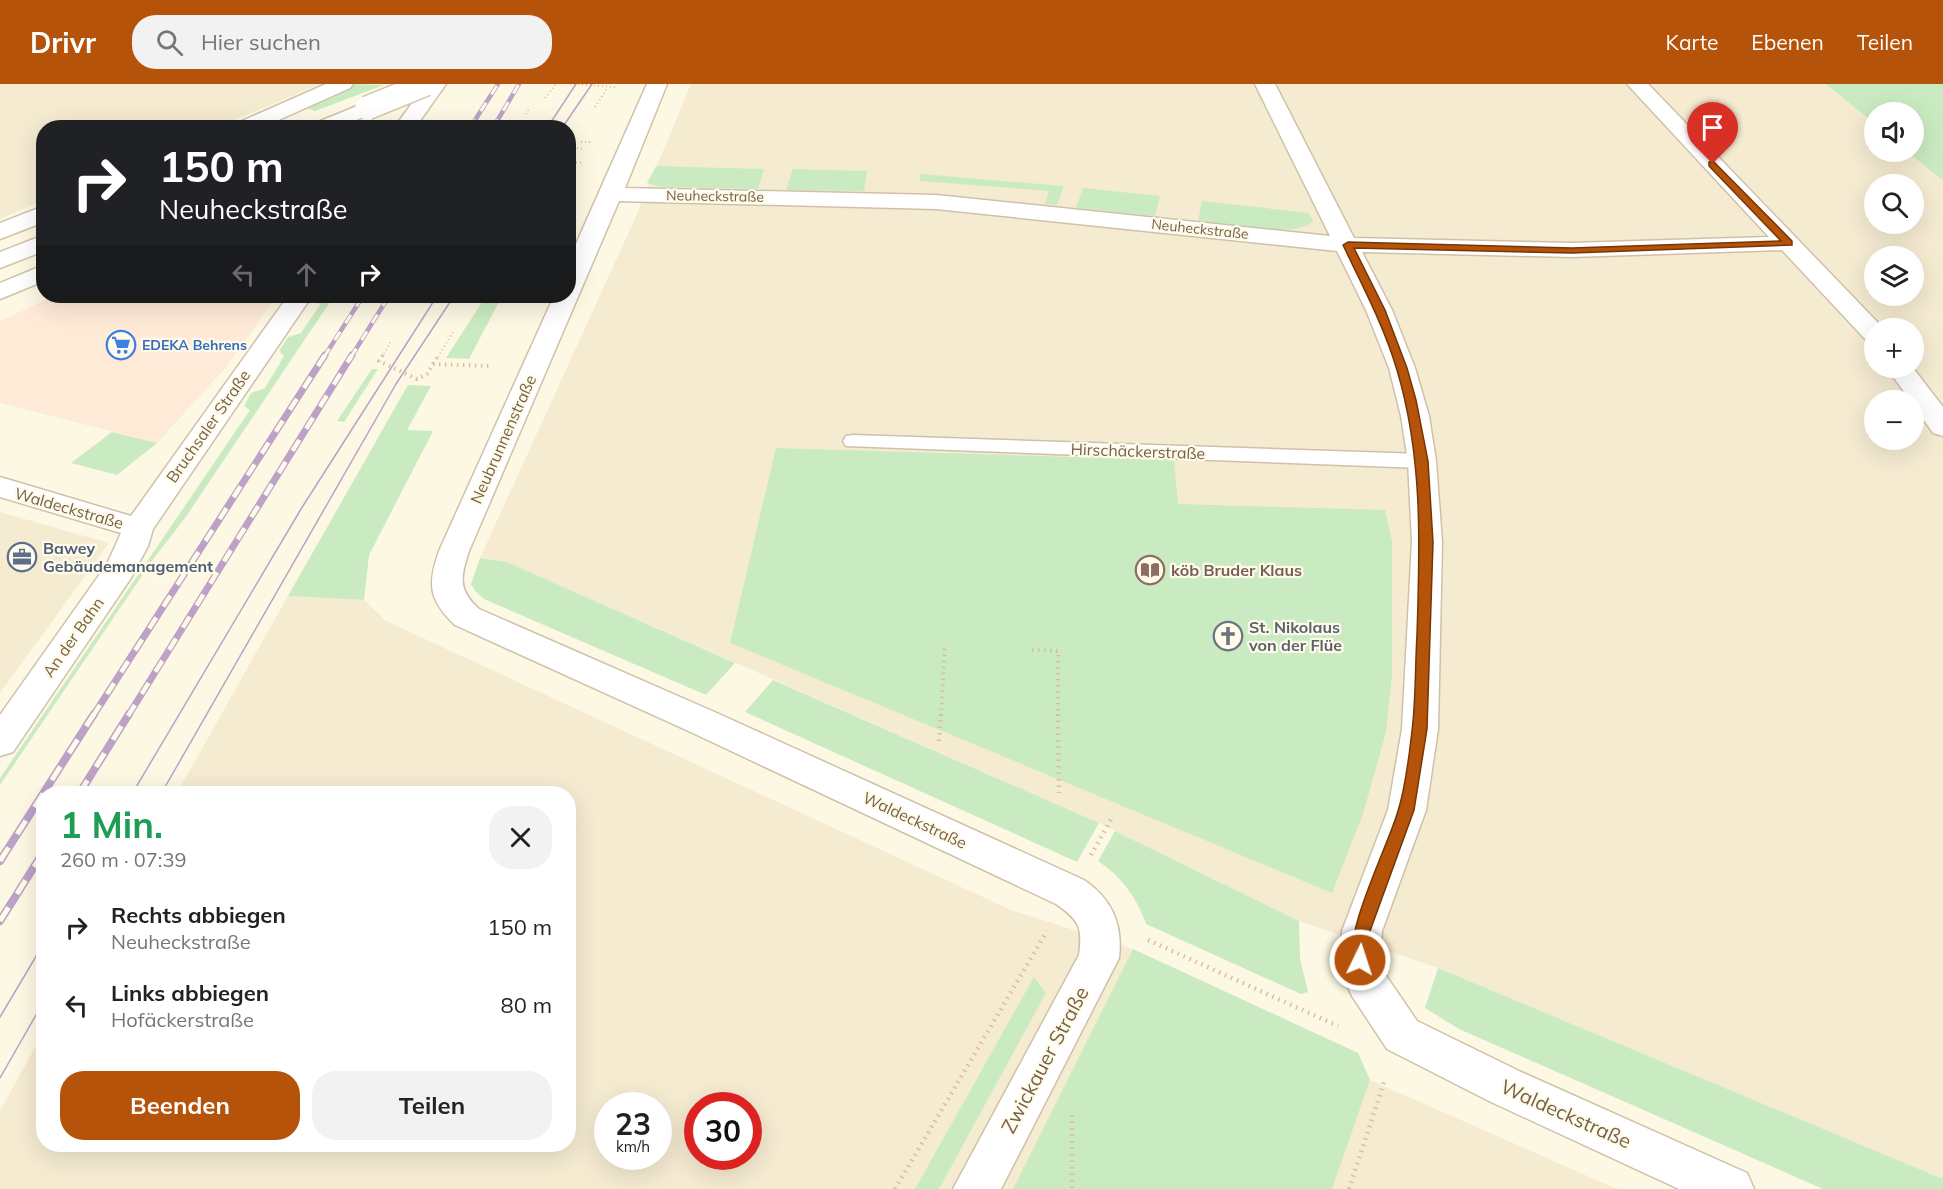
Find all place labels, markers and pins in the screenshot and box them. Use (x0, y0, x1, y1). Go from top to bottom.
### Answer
pin (1687, 102, 1738, 164)
supermarket icon: EDEKA Behrens (105, 329, 137, 361)
place label: EDEKA Behrens (142, 336, 247, 354)
place label: Bawey Gebäudemanagement (43, 538, 213, 576)
office icon: Bawey Gebäudemanagement (6, 541, 38, 573)
library icon: köb Bruder Klaus (1134, 554, 1166, 586)
place label: köb Bruder Klaus (1171, 560, 1302, 580)
place label: St. Nikolaus von der Flüe (1248, 617, 1342, 655)
church icon: St. Nikolaus von der Flüe (1212, 620, 1244, 652)

